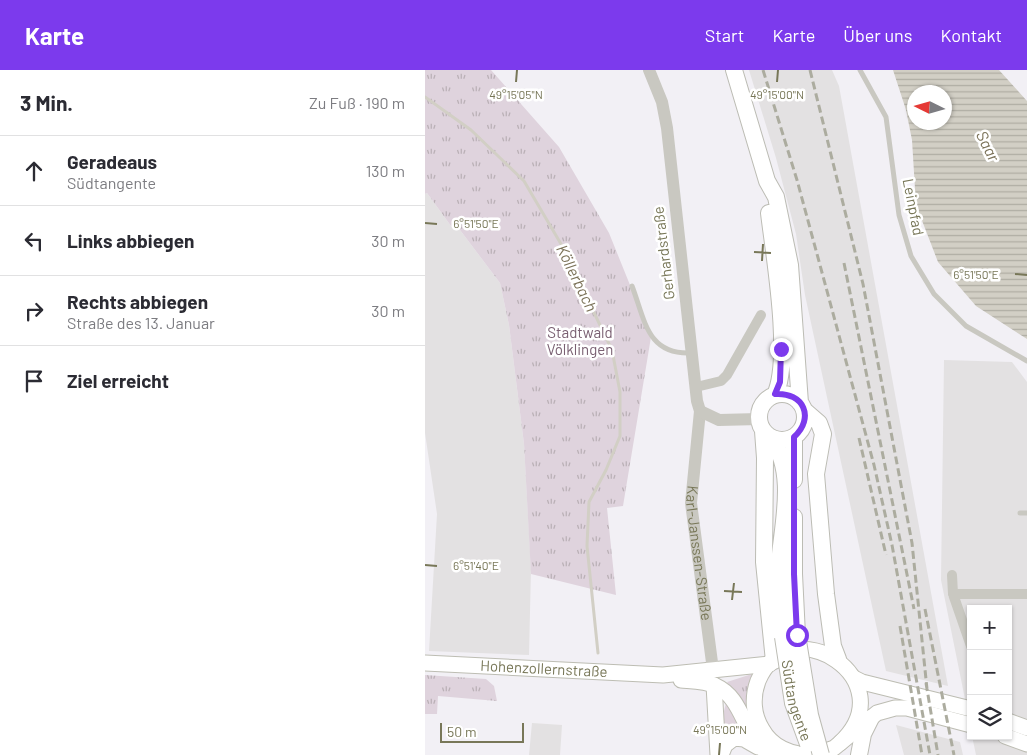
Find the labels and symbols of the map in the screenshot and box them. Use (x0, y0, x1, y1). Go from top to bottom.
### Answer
north arrow (907, 85, 952, 130)
text: 49°15'05"N (489, 87, 543, 101)
text: 49°15'00"N (750, 87, 804, 101)
water label: Saar (973, 127, 1005, 165)
street label: Leinpfad (900, 177, 928, 237)
street label: Gerhardstraße (648, 205, 678, 301)
text: 6°51'50"E (453, 216, 499, 230)
water label: Köllerbach (553, 241, 602, 314)
text: 6°51'50"E (953, 267, 999, 281)
park label: Stadtwald Völklingen (547, 323, 613, 358)
route end (770, 338, 793, 361)
street label: Karl-Janssen-Straße (683, 485, 716, 621)
text: 6°51'40"E (453, 558, 499, 572)
route start (786, 624, 809, 647)
street label: Hohenzollernstraße (480, 656, 608, 680)
street label: Südtangente (779, 658, 816, 743)
scale bar (440, 720, 524, 743)
text: 49°15'00"N (693, 722, 747, 736)

